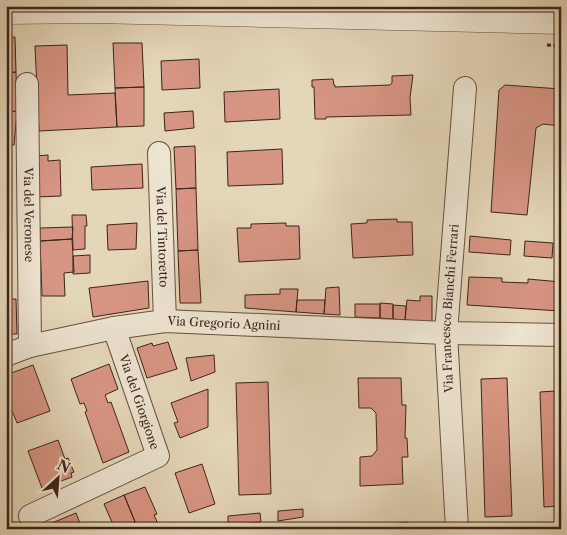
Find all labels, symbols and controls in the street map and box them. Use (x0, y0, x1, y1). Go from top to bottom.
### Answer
street label: Via del Veronese (21, 166, 37, 263)
street label: Via del Tintoretto (153, 185, 172, 288)
street label: Via Francesco Bianchi Ferrari (438, 223, 461, 394)
street label: Via Gregorio Agnini (166, 313, 281, 333)
street label: Via del Giorgione (116, 351, 163, 452)
north arrow (32, 452, 82, 502)
text: N (54, 456, 73, 477)

